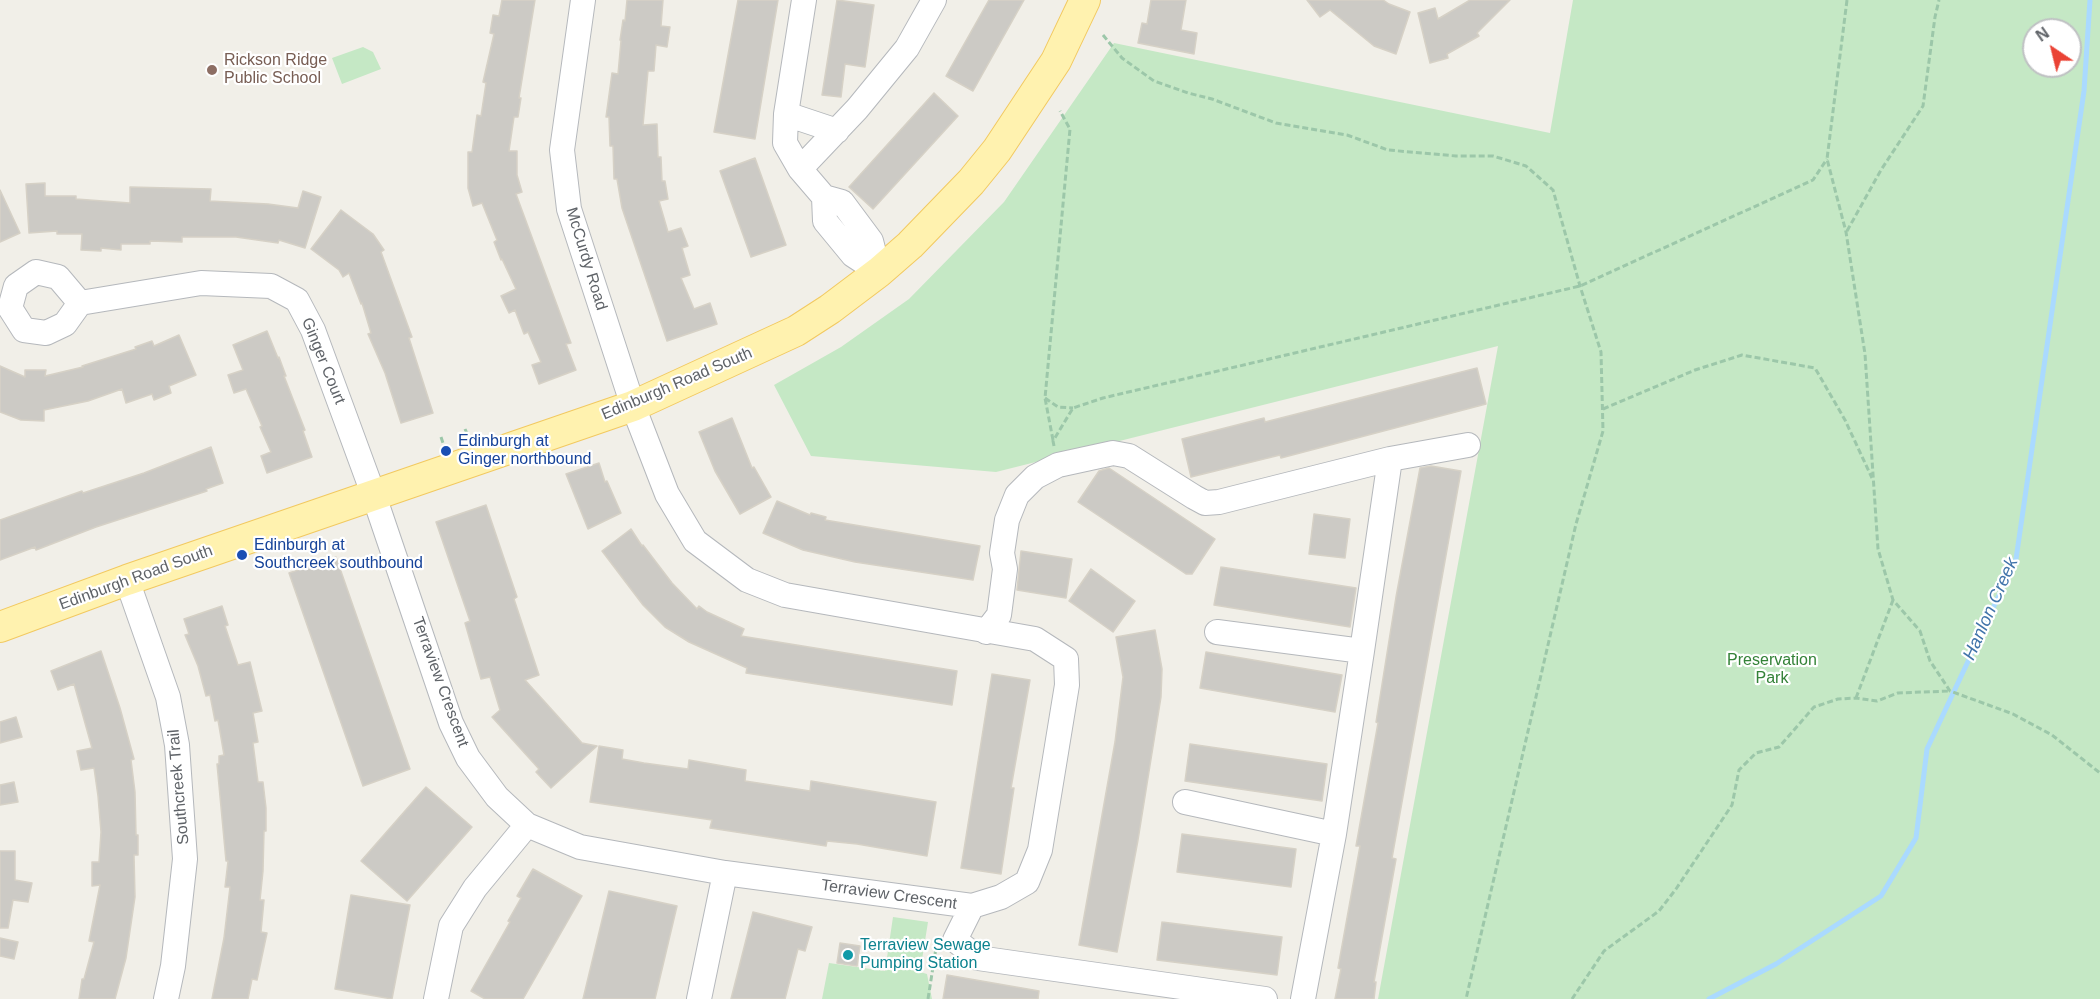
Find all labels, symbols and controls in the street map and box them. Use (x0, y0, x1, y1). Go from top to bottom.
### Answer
north arrow (2022, 18, 2082, 78)
text: N (2033, 24, 2052, 45)
place label: Rickson Ridge Public School (224, 51, 327, 89)
marker: Rickson Ridge Public School (205, 63, 219, 77)
street label: McCurdy Road (561, 205, 611, 313)
street label: Ginger Court (297, 315, 349, 407)
street label: Edinburgh Road South (599, 344, 755, 424)
place label: Edinburgh at Ginger northbound (458, 432, 591, 470)
marker: Edinburgh at Ginger northbound (439, 444, 453, 458)
place label: Edinburgh at Southcreek southbound (254, 536, 423, 574)
street label: Edinburgh Road South (57, 541, 215, 615)
marker: Edinburgh at Southcreek southbound (235, 548, 249, 562)
water label: Hanlon Creek (1959, 554, 2023, 664)
street label: Terraview Crescent (408, 614, 472, 750)
park label: Preservation Park (1727, 651, 1817, 689)
street label: Southcreek Trail (164, 728, 194, 846)
street label: Terraview Crescent (820, 876, 958, 914)
place label: Terraview Sewage Pumping Station (860, 936, 991, 974)
marker: Terraview Sewage Pumping Station (841, 948, 855, 962)

